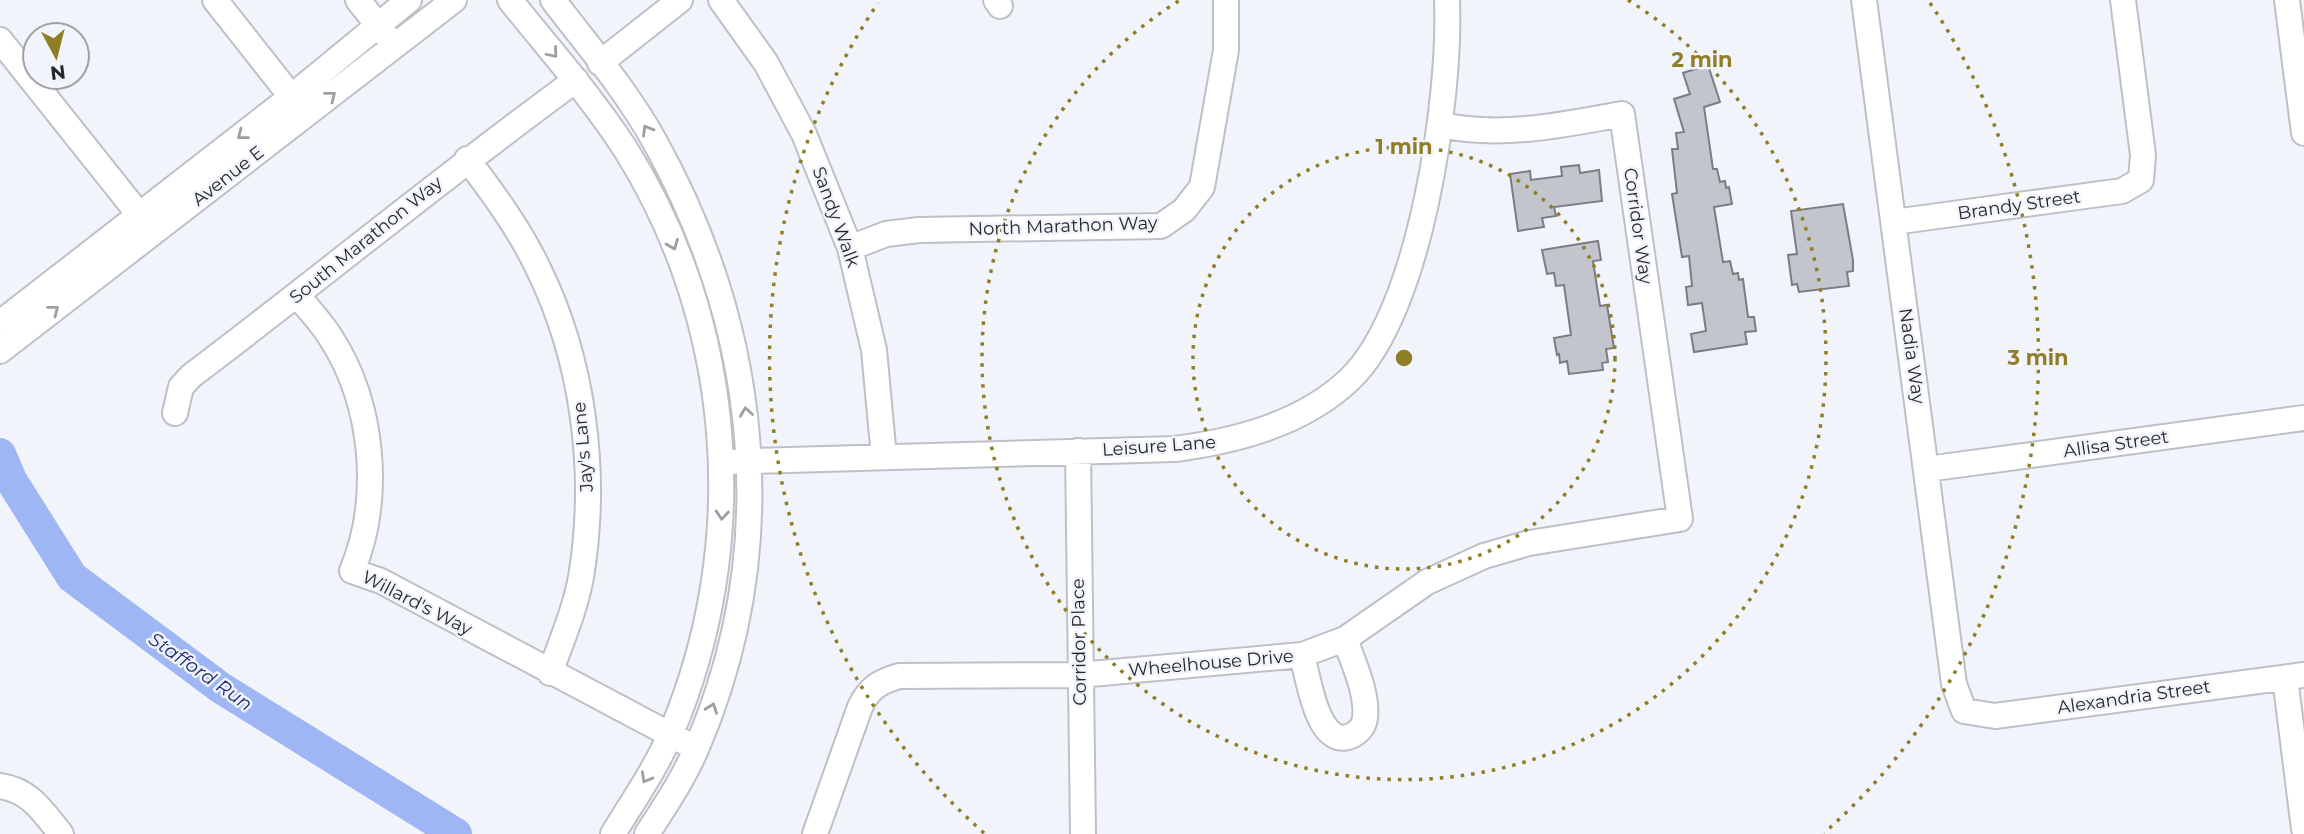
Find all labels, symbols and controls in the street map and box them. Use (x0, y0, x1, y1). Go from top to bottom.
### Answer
north arrow (21, 21, 91, 91)
one-way arrow (545, 45, 557, 58)
text: 2 min (1671, 47, 1733, 72)
text: N (49, 60, 67, 85)
one-way arrow (324, 91, 336, 104)
one-way arrow (643, 124, 656, 137)
one-way arrow (237, 127, 249, 140)
text: 1 min (1375, 134, 1433, 159)
street label: Avenue E (188, 141, 268, 211)
street label: Sandy Walk (808, 164, 864, 271)
street label: Corridor Way (1619, 166, 1657, 286)
street label: South Marathon Way (285, 171, 447, 308)
street label: Brandy Street (1956, 185, 2082, 225)
street label: North Marathon Way (968, 212, 1158, 240)
one-way arrow (664, 238, 678, 250)
one-way arrow (47, 305, 59, 318)
street label: Nadia Way (1894, 307, 1930, 406)
text: 3 min (2006, 345, 2069, 370)
centre of rings (1392, 346, 1416, 370)
street label: Jay's Lane (568, 401, 598, 494)
one-way arrow (738, 406, 753, 418)
street label: Allisa Street (2062, 426, 2170, 462)
street label: Leisure Lane (1101, 431, 1217, 461)
one-way arrow (715, 509, 730, 520)
street label: Willard's Way (358, 566, 476, 640)
street label: Corridor Place (1067, 578, 1091, 706)
water label: Stafford Run (144, 627, 257, 716)
street label: Wheelhouse Drive (1128, 645, 1295, 681)
street label: Alexandria Street (2056, 675, 2212, 719)
one-way arrow (704, 703, 718, 715)
one-way arrow (641, 770, 654, 783)

